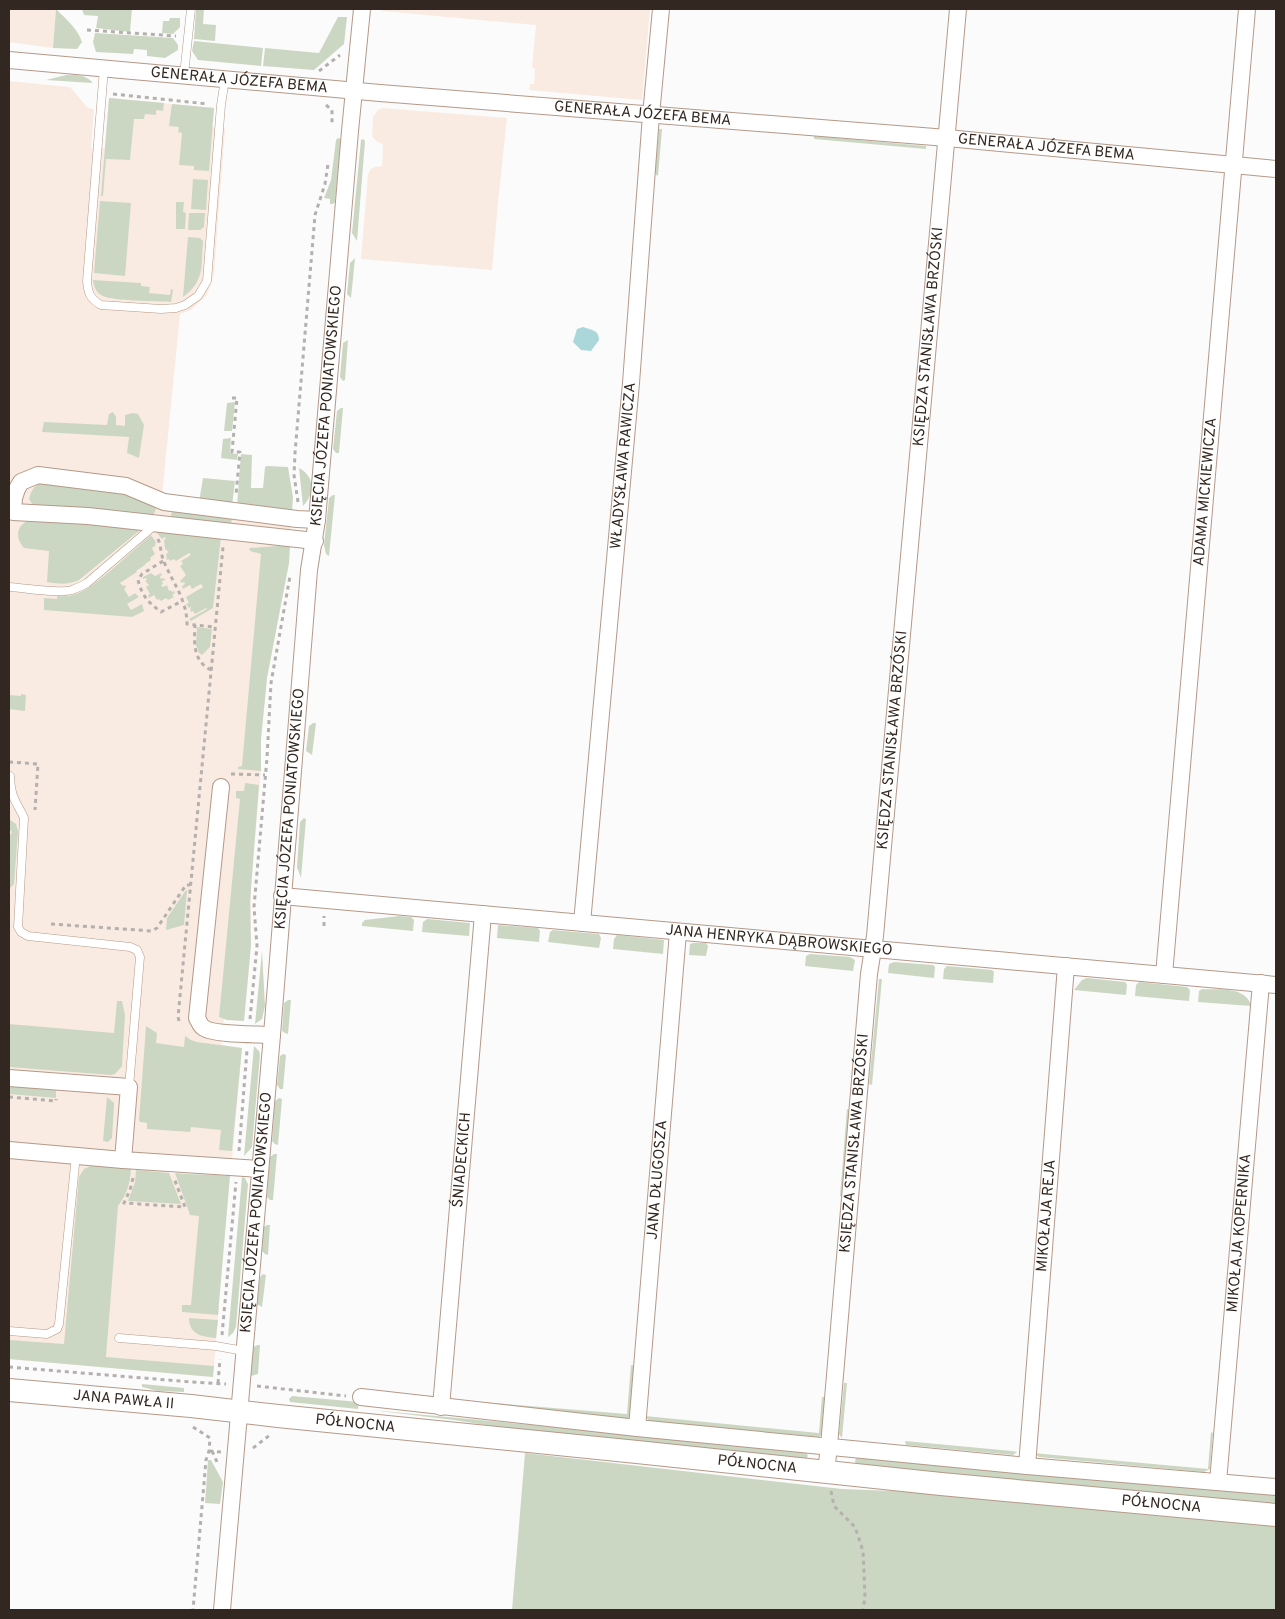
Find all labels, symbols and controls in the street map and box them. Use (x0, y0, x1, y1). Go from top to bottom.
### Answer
street label: GENERAŁA JÓZEFA BEMA (150, 63, 328, 98)
street label: GENERAŁA JÓZEFA BEMA (553, 97, 732, 130)
street label: GENERAŁA JÓZEFA BEMA (957, 130, 1136, 165)
street label: KSIĘDZA STANISŁAWA BRZÓSKI (909, 226, 948, 447)
street label: KSIĘCIA JÓZEFA PONIATOWSKIEGO (307, 284, 346, 528)
street label: WŁADYSŁAWA RAWICZA (606, 382, 641, 550)
street label: ADAMA MICKIEWICZA (1190, 417, 1221, 567)
street label: KSIĘDZA STANISŁAWA BRZÓSKI (873, 630, 912, 851)
street label: KSIĘCIA JÓZEFA PONIATOWSKIEGO (271, 688, 309, 930)
street label: JANA HENRYKA DĄBROWSKIEGO (665, 921, 893, 960)
street label: KSIĘDZA STANISŁAWA BRZÓSKI (836, 1033, 873, 1254)
street label: KSIĘCIA JÓZEFA PONIATOWSKIEGO (237, 1091, 277, 1334)
street label: ŚNIADECKICH (447, 1111, 476, 1208)
street label: JANA DŁUGOSZA (643, 1119, 672, 1240)
street label: MIKOŁAJA KOPERNIKA (1223, 1153, 1256, 1313)
street label: MIKOŁAJA REJA (1033, 1159, 1060, 1273)
street label: JANA PAWŁA II (72, 1386, 175, 1414)
street label: PÓŁNOCNA (314, 1409, 396, 1437)
street label: PÓŁNOCNA (716, 1450, 798, 1478)
street label: PÓŁNOCNA (1120, 1490, 1202, 1518)

